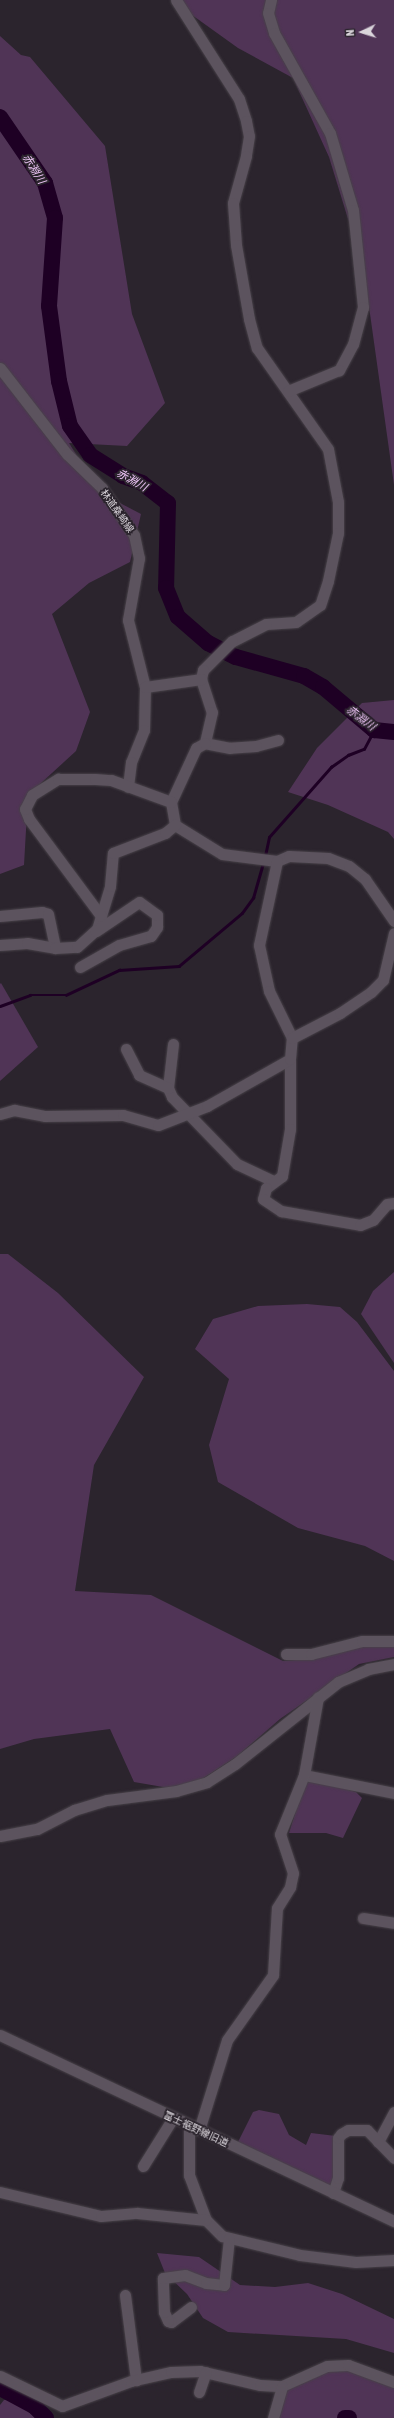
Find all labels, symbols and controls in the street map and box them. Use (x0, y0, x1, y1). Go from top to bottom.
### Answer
north arrow (342, 12, 382, 52)
text: N (344, 29, 356, 36)
water label: 赤淵川 (20, 152, 48, 186)
water label: 赤淵川 (114, 466, 150, 494)
street label: 林道桑崎線 (98, 487, 136, 535)
water label: 赤淵川 (344, 703, 378, 733)
street label: 富士裾野線旧道 (162, 2109, 230, 2149)

